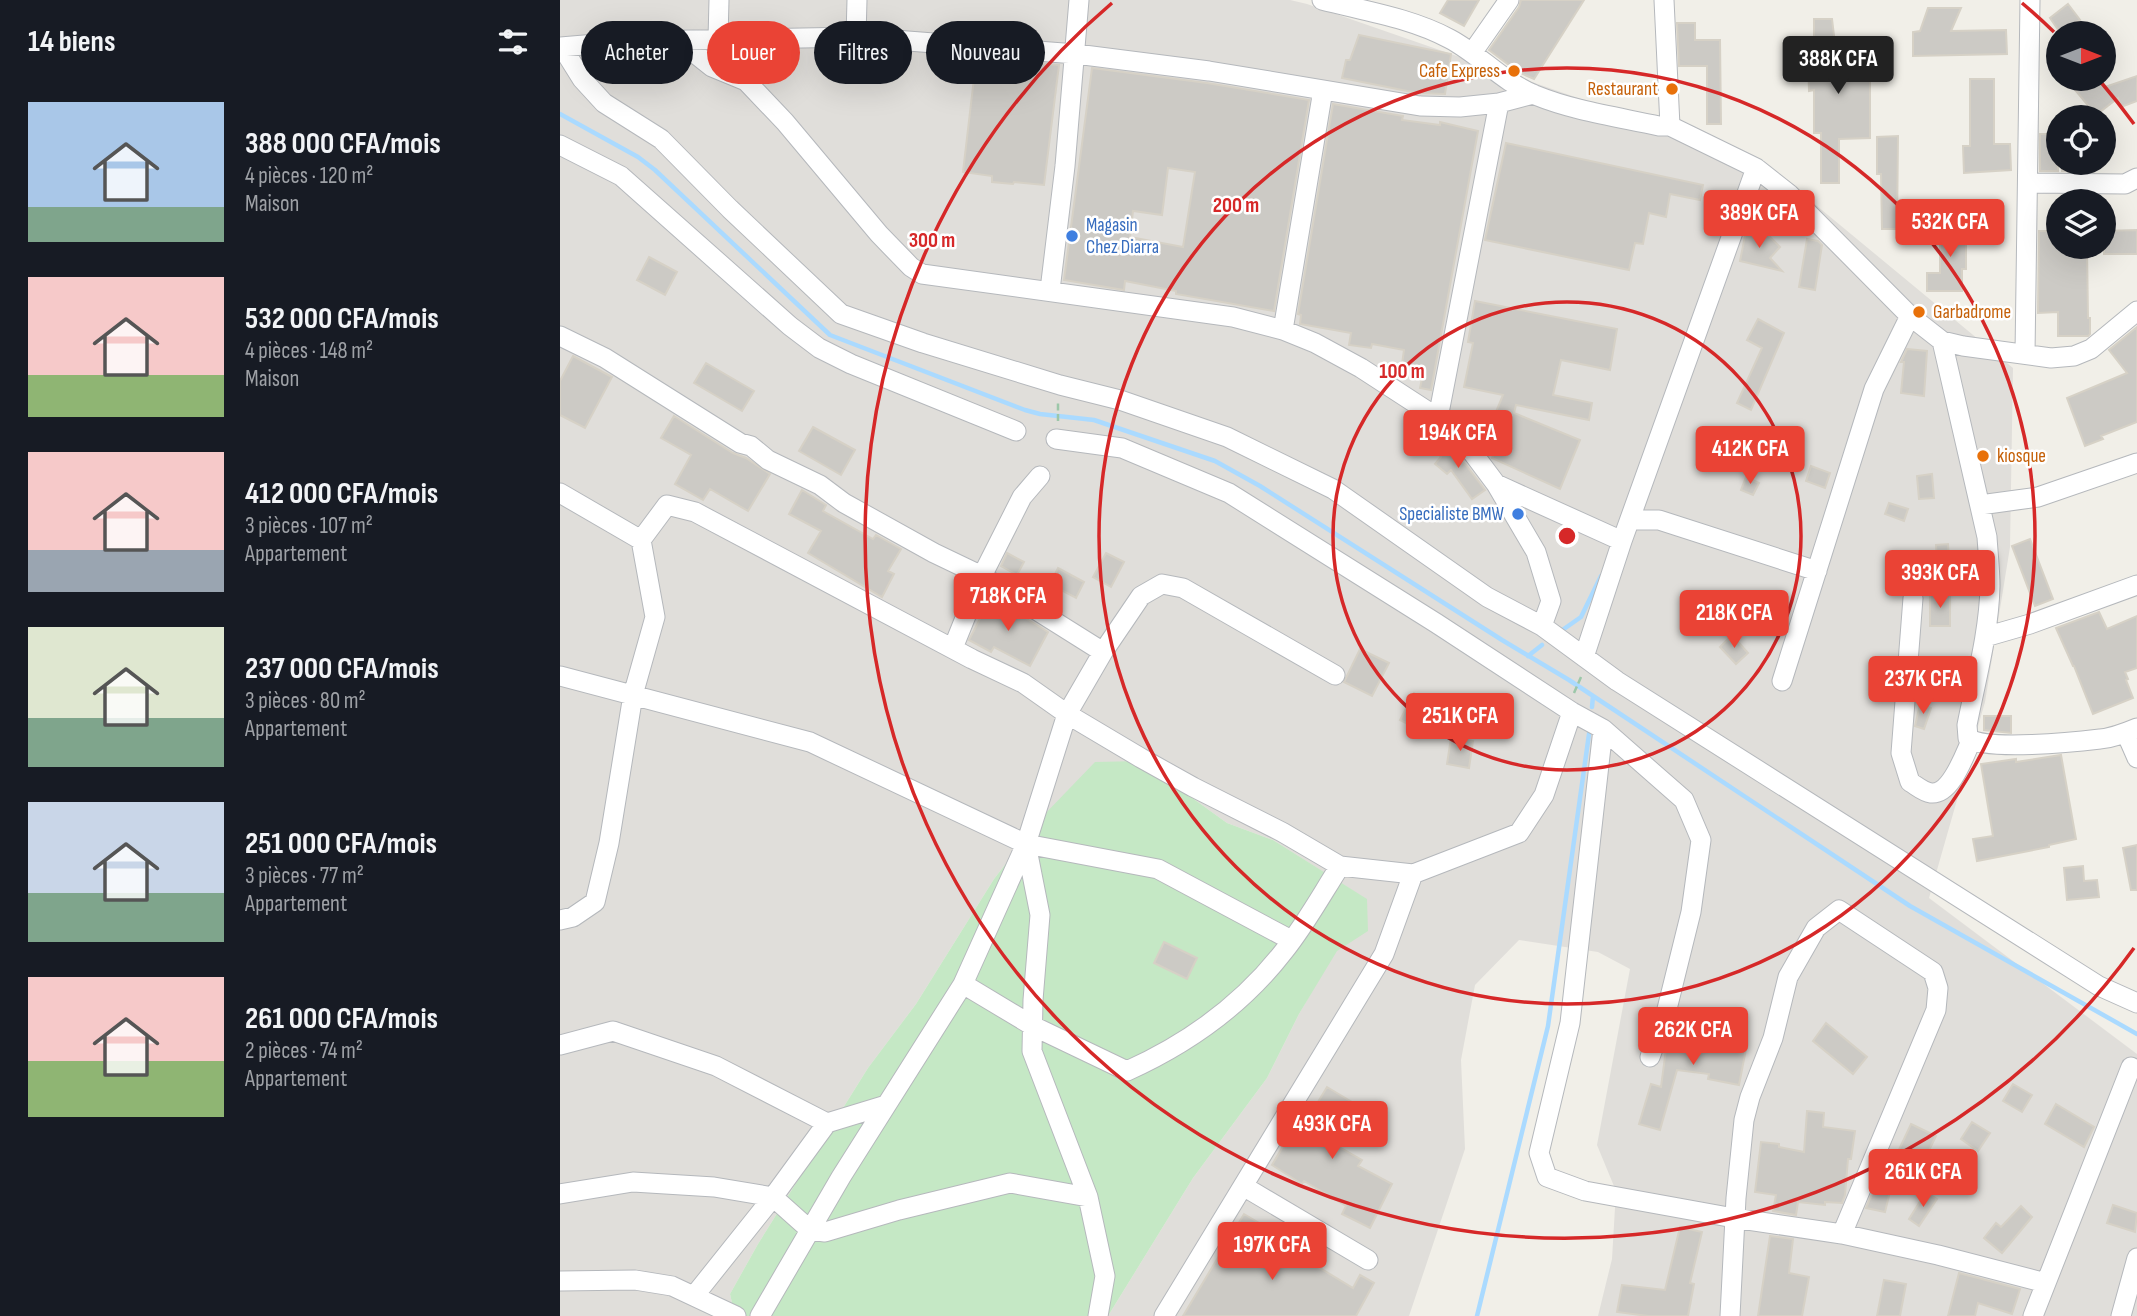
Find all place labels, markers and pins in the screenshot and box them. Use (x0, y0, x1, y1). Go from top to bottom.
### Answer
pin: 388K CFA (1766, 36, 1910, 96)
place label: Cafe Express (1419, 60, 1500, 83)
marker: Cafe Express (1506, 63, 1522, 79)
place label: Restaurant (1588, 78, 1658, 101)
marker: Restaurant (1664, 81, 1680, 97)
pin: 389K CFA (1687, 190, 1831, 250)
pin: 532K CFA (1878, 200, 2022, 259)
place label: Magasin Chez Diarra (1086, 214, 1159, 259)
marker: Magasin Chez Diarra (1064, 228, 1080, 244)
place label: Garbadrome (1933, 301, 2011, 324)
marker: Garbadrome (1911, 304, 1927, 320)
pin: 194K CFA (1386, 410, 1530, 470)
pin: 412K CFA (1678, 426, 1822, 486)
place label: kiosque (1997, 445, 2046, 468)
marker: kiosque (1975, 448, 1991, 464)
place label: Specialiste BMW (1399, 503, 1505, 526)
marker: Specialiste BMW (1510, 506, 1526, 522)
centre of rings (1555, 524, 1579, 548)
pin: 393K CFA (1868, 550, 2012, 610)
pin: 718K CFA (936, 574, 1080, 633)
pin: 218K CFA (1662, 590, 1806, 650)
pin: 237K CFA (1851, 656, 1995, 716)
pin: 251K CFA (1388, 694, 1532, 753)
pin: 262K CFA (1621, 1007, 1765, 1067)
pin: 493K CFA (1260, 1102, 1404, 1161)
pin: 261K CFA (1851, 1150, 1995, 1209)
pin: 197K CFA (1200, 1222, 1344, 1282)

